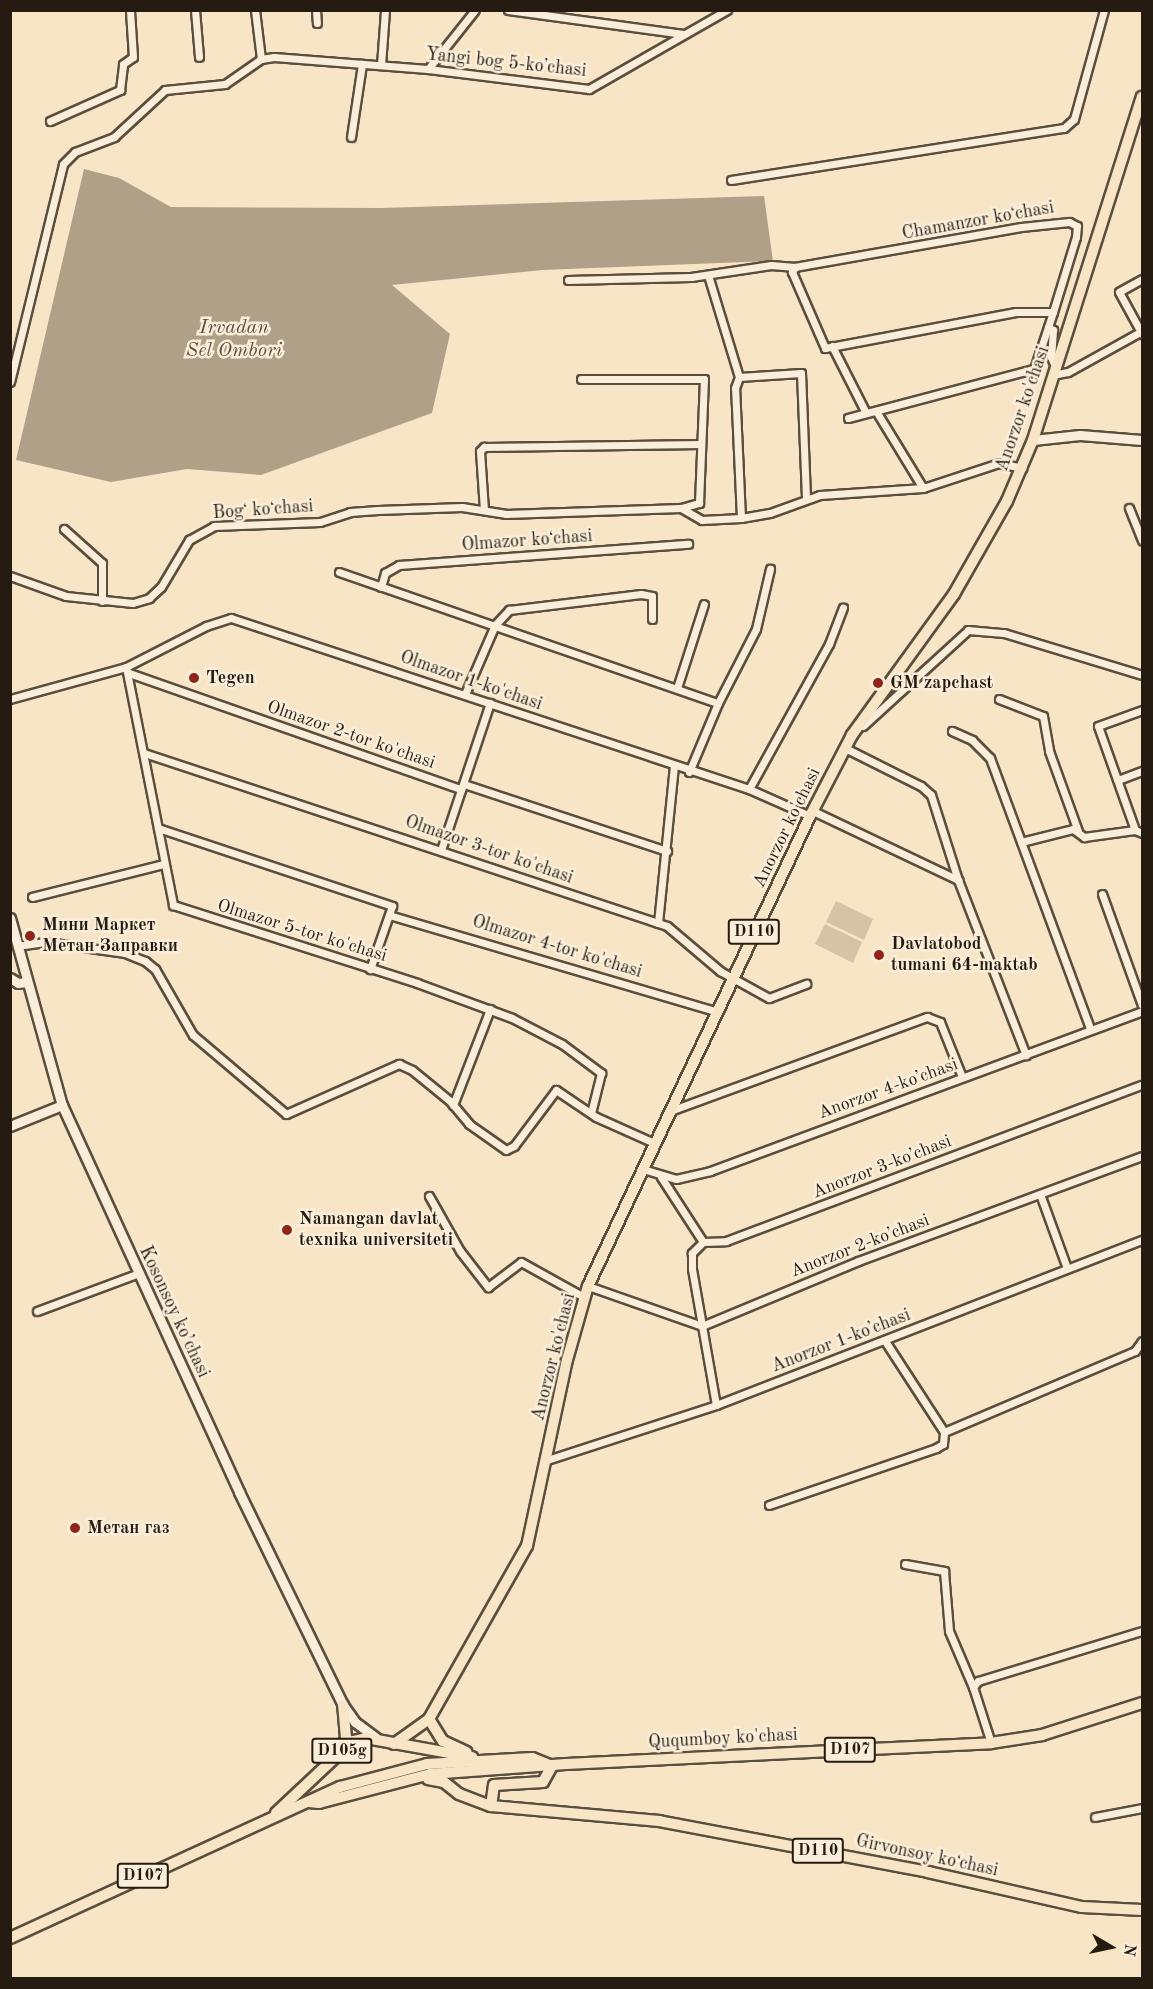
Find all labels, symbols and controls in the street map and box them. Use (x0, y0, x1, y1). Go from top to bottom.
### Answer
street label: Yangi bog 5-koʼchasi (425, 44, 587, 82)
street label: Chamanzor koʻchasi (900, 197, 1056, 245)
water label: Irvadan Sel Ombori (186, 316, 282, 363)
street label: Anorzor ko'chasi (991, 344, 1055, 474)
street label: Bogʻ koʻchasi (212, 496, 314, 524)
street label: Olmazor koʻchasi (461, 526, 593, 556)
street label: Olmazor 1-ko'chasi (397, 647, 545, 715)
place label: Tegen (206, 667, 255, 689)
marker: Tegen (187, 671, 201, 685)
place label: GM zapchast (890, 672, 993, 694)
marker: GM zapchast (871, 676, 885, 690)
street label: Olmazor 2-tor ko'chasi (264, 696, 438, 774)
street label: Anorzor ko'chasi (749, 764, 825, 892)
street label: Olmazor 3-tor ko'chasi (402, 811, 576, 889)
street label: Olmazor 5-tor ko'chasi (214, 895, 390, 967)
street label: Olmazor 4-tor ko'chasi (469, 911, 645, 983)
place label: Мини Маркет Метан Заправки (42, 915, 178, 958)
road number: D110 (727, 919, 781, 945)
marker: Мини Маркет Метан Заправки (23, 929, 37, 943)
place label: Davlatobod tumani 64-maktab (891, 934, 1038, 976)
marker: Davlatobod tumani 64-maktab (872, 948, 886, 962)
street label: Аnorzor 4-koʼchasi (815, 1054, 961, 1124)
street label: Аnorzor 3-koʼchasi (809, 1131, 955, 1203)
place label: Namangan davlat texnika universiteti (299, 1209, 453, 1252)
street label: Аnorzor 2-koʼchasi (787, 1210, 933, 1282)
marker: Namangan davlat texnika universiteti (280, 1223, 294, 1237)
street label: Kosonsoy ko’chasi (134, 1243, 214, 1381)
street label: Anorzor ko'chasi (528, 1291, 580, 1423)
street label: Аnorzor 1-koʼchasi (768, 1305, 914, 1377)
place label: Метан газ (87, 1517, 170, 1539)
marker: Метан газ (68, 1521, 82, 1535)
street label: Ququmboy ko'chasi (648, 1724, 798, 1754)
road number: D107 (823, 1737, 877, 1763)
road number: D105g (310, 1738, 374, 1764)
street label: Girvonsoy koʻchasi (854, 1830, 1000, 1882)
road number: D110 (791, 1838, 845, 1864)
road number: D107 (116, 1863, 170, 1889)
north arrow (1081, 1917, 1141, 1977)
text: N (1120, 1943, 1138, 1957)

